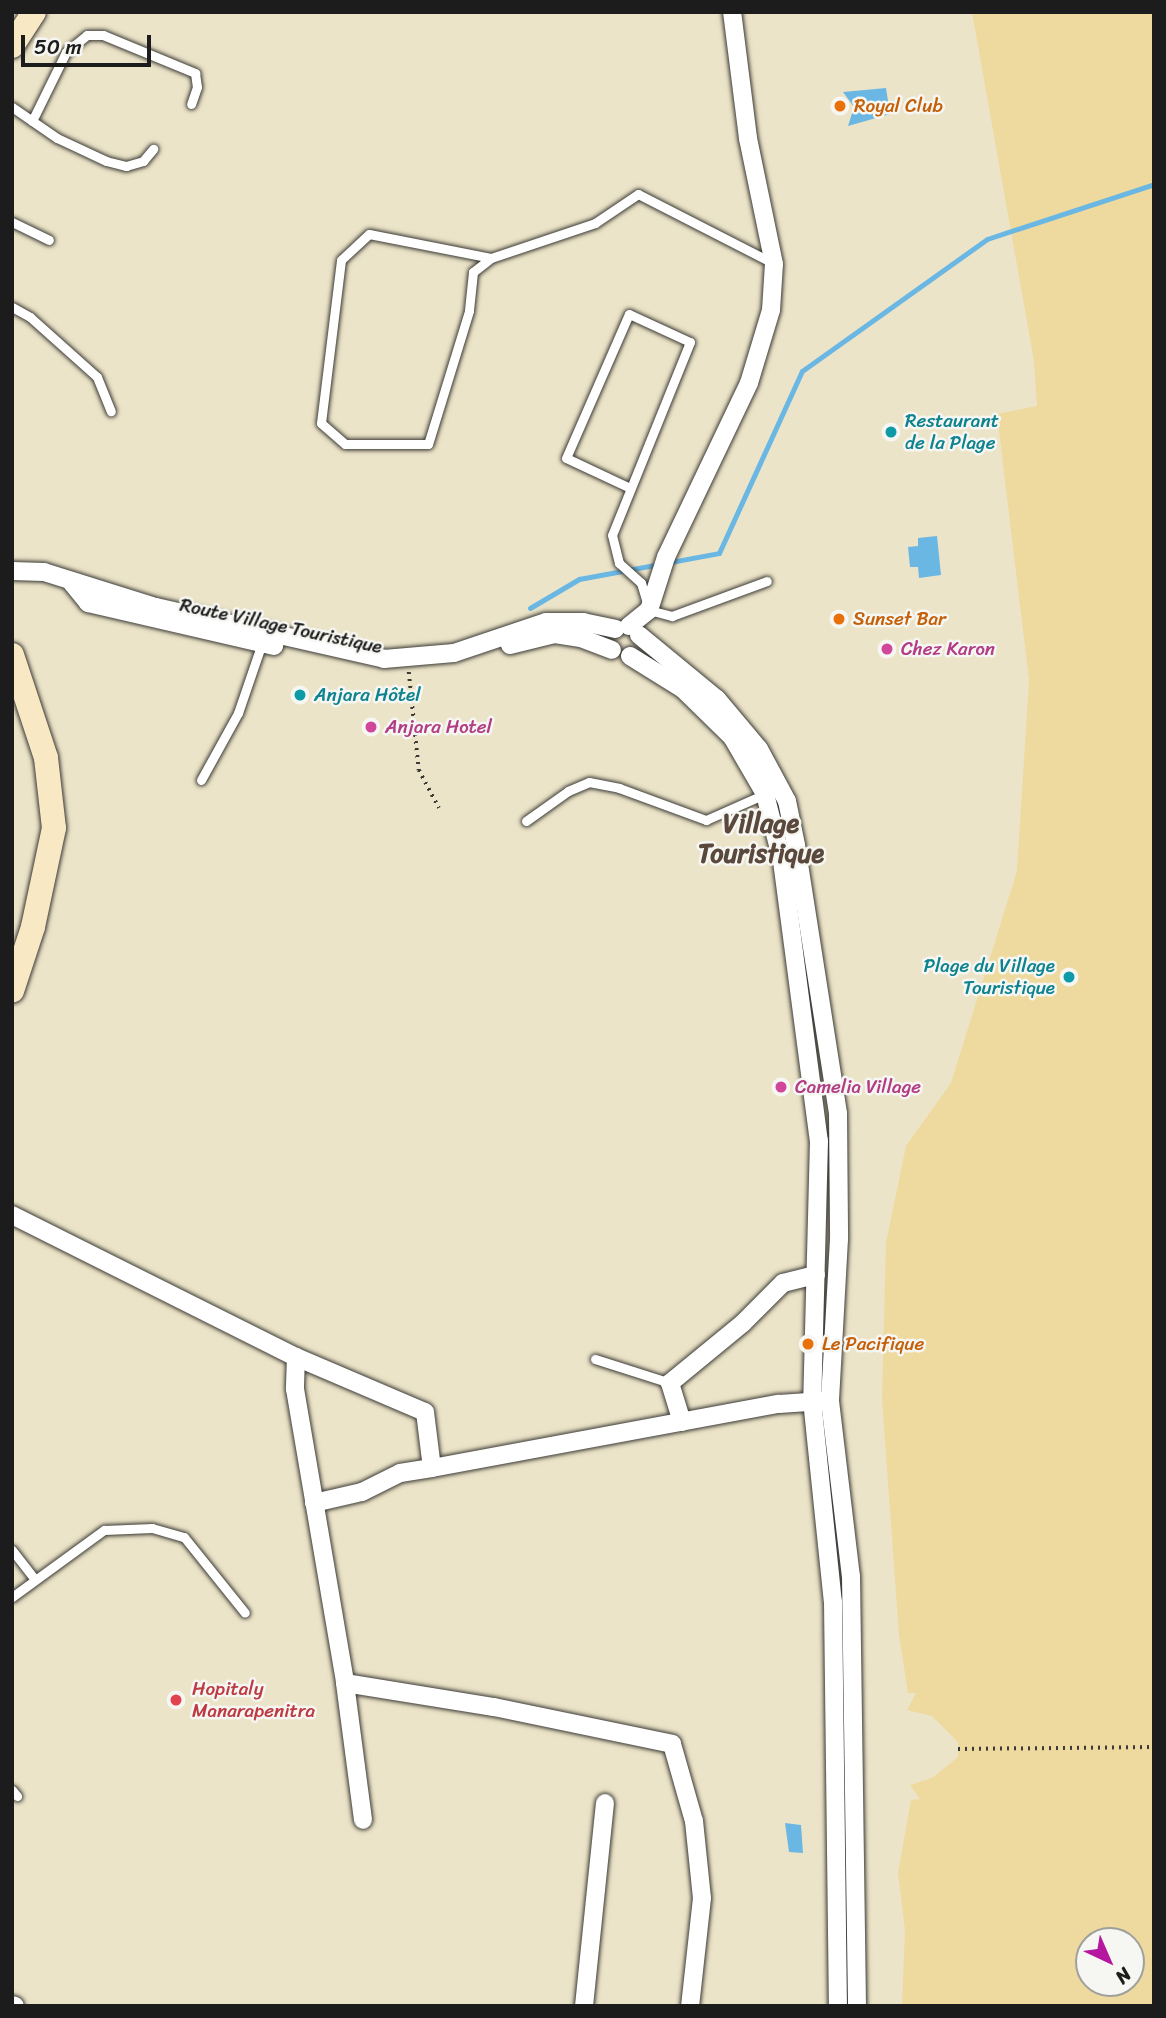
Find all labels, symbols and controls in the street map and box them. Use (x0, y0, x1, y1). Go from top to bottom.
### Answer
scale bar (24, 21, 154, 65)
text: 50 m (34, 28, 82, 66)
place label: Royal Club (854, 95, 943, 117)
marker: Royal Club (832, 98, 848, 114)
place label: Restaurant de la Plage (905, 410, 999, 454)
marker: Restaurant de la Plage (883, 424, 899, 440)
street label: Route Village Touristique (178, 593, 384, 659)
place label: Sunset Bar (853, 608, 946, 630)
marker: Sunset Bar (831, 611, 847, 627)
place label: Chez Karon (901, 638, 995, 660)
marker: Chez Karon (879, 641, 895, 657)
place label: Anjara Hôtel (314, 684, 421, 706)
marker: Anjara Hôtel (292, 687, 308, 703)
place label: Anjara Hotel (385, 716, 492, 738)
marker: Anjara Hotel (363, 719, 379, 735)
district label: Village Touristique (698, 808, 824, 870)
place label: Plage du Village Touristique (923, 955, 1055, 999)
marker: Plage du Village Touristique (1061, 969, 1077, 985)
place label: Camelia Village (795, 1076, 922, 1098)
marker: Camelia Village (773, 1079, 789, 1095)
place label: Le Pacifique (822, 1333, 925, 1355)
marker: Le Pacifique (800, 1336, 816, 1352)
place label: Hopitaly Manarapenitra (192, 1678, 315, 1722)
marker: Hopitaly Manarapenitra (166, 1690, 186, 1710)
north arrow (1075, 1927, 1145, 1997)
text: N (1107, 1960, 1140, 1992)

